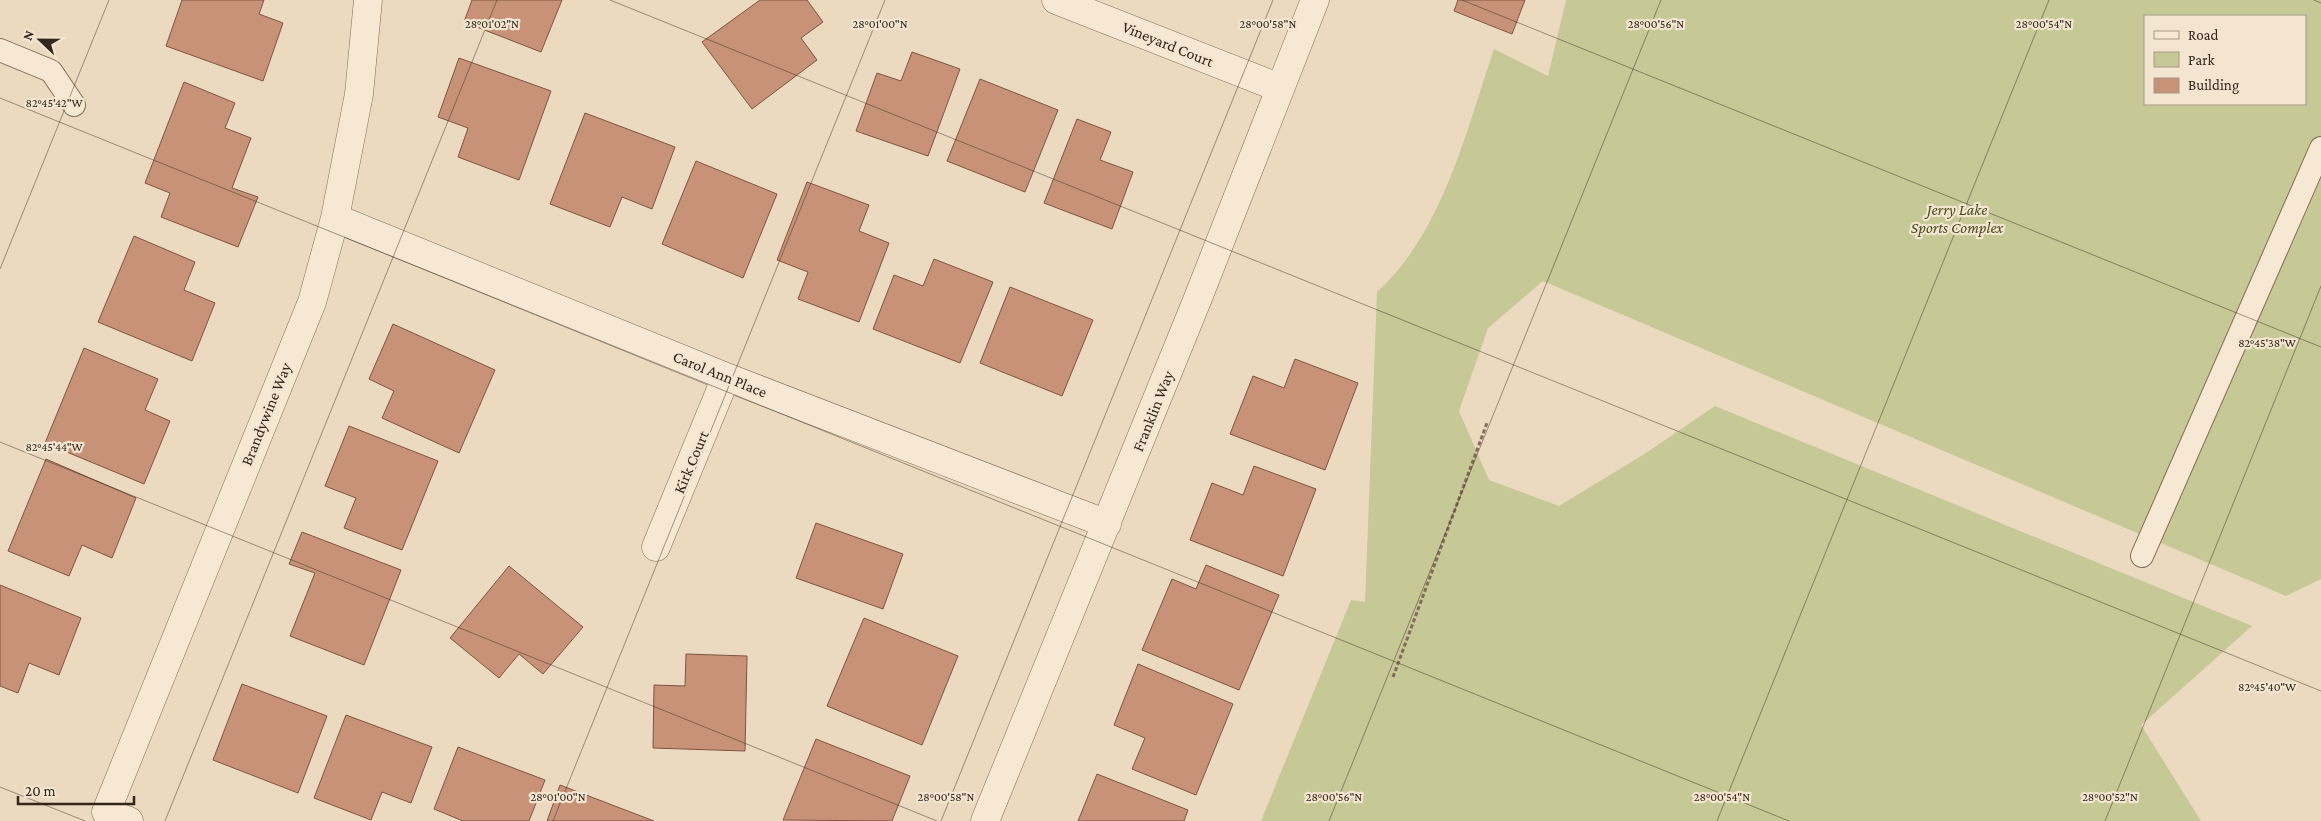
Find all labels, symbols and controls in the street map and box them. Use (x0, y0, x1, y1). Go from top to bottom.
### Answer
north arrow (15, 15, 65, 65)
legend (2144, 15, 2306, 105)
text: 28°01'02"N (465, 17, 519, 31)
text: 28°01'00"N (852, 17, 908, 31)
text: 28°00'58"N (1240, 17, 1296, 31)
text: 28°00'56"N (1628, 17, 1684, 31)
text: 28°00'54"N (2016, 17, 2072, 31)
street label: Vineyard Court (1120, 18, 1217, 71)
text: N (19, 27, 37, 43)
text: Road (2188, 27, 2219, 43)
text: Park (2188, 52, 2215, 68)
text: Building (2188, 77, 2239, 94)
text: 82°45'42"W (26, 96, 82, 110)
park label: Jerry Lake Sports Complex (1911, 201, 2003, 237)
text: 82°45'38"W (2238, 336, 2296, 350)
street label: Carol Ann Place (671, 347, 769, 401)
street label: Brandywine Way (238, 360, 296, 468)
street label: Franklin Way (1129, 368, 1178, 454)
street label: Kirk Court (670, 427, 712, 496)
text: 82°45'44"W (25, 440, 83, 454)
text: 82°45'40"W (2238, 680, 2296, 694)
scale bar (18, 774, 134, 806)
text: 20 m (25, 783, 56, 799)
text: 28°01'00"N (530, 790, 586, 804)
text: 28°00'58"N (918, 790, 974, 804)
text: 28°00'56"N (1306, 790, 1362, 804)
text: 28°00'54"N (1694, 790, 1750, 804)
text: 28°00'52"N (2082, 790, 2138, 804)

